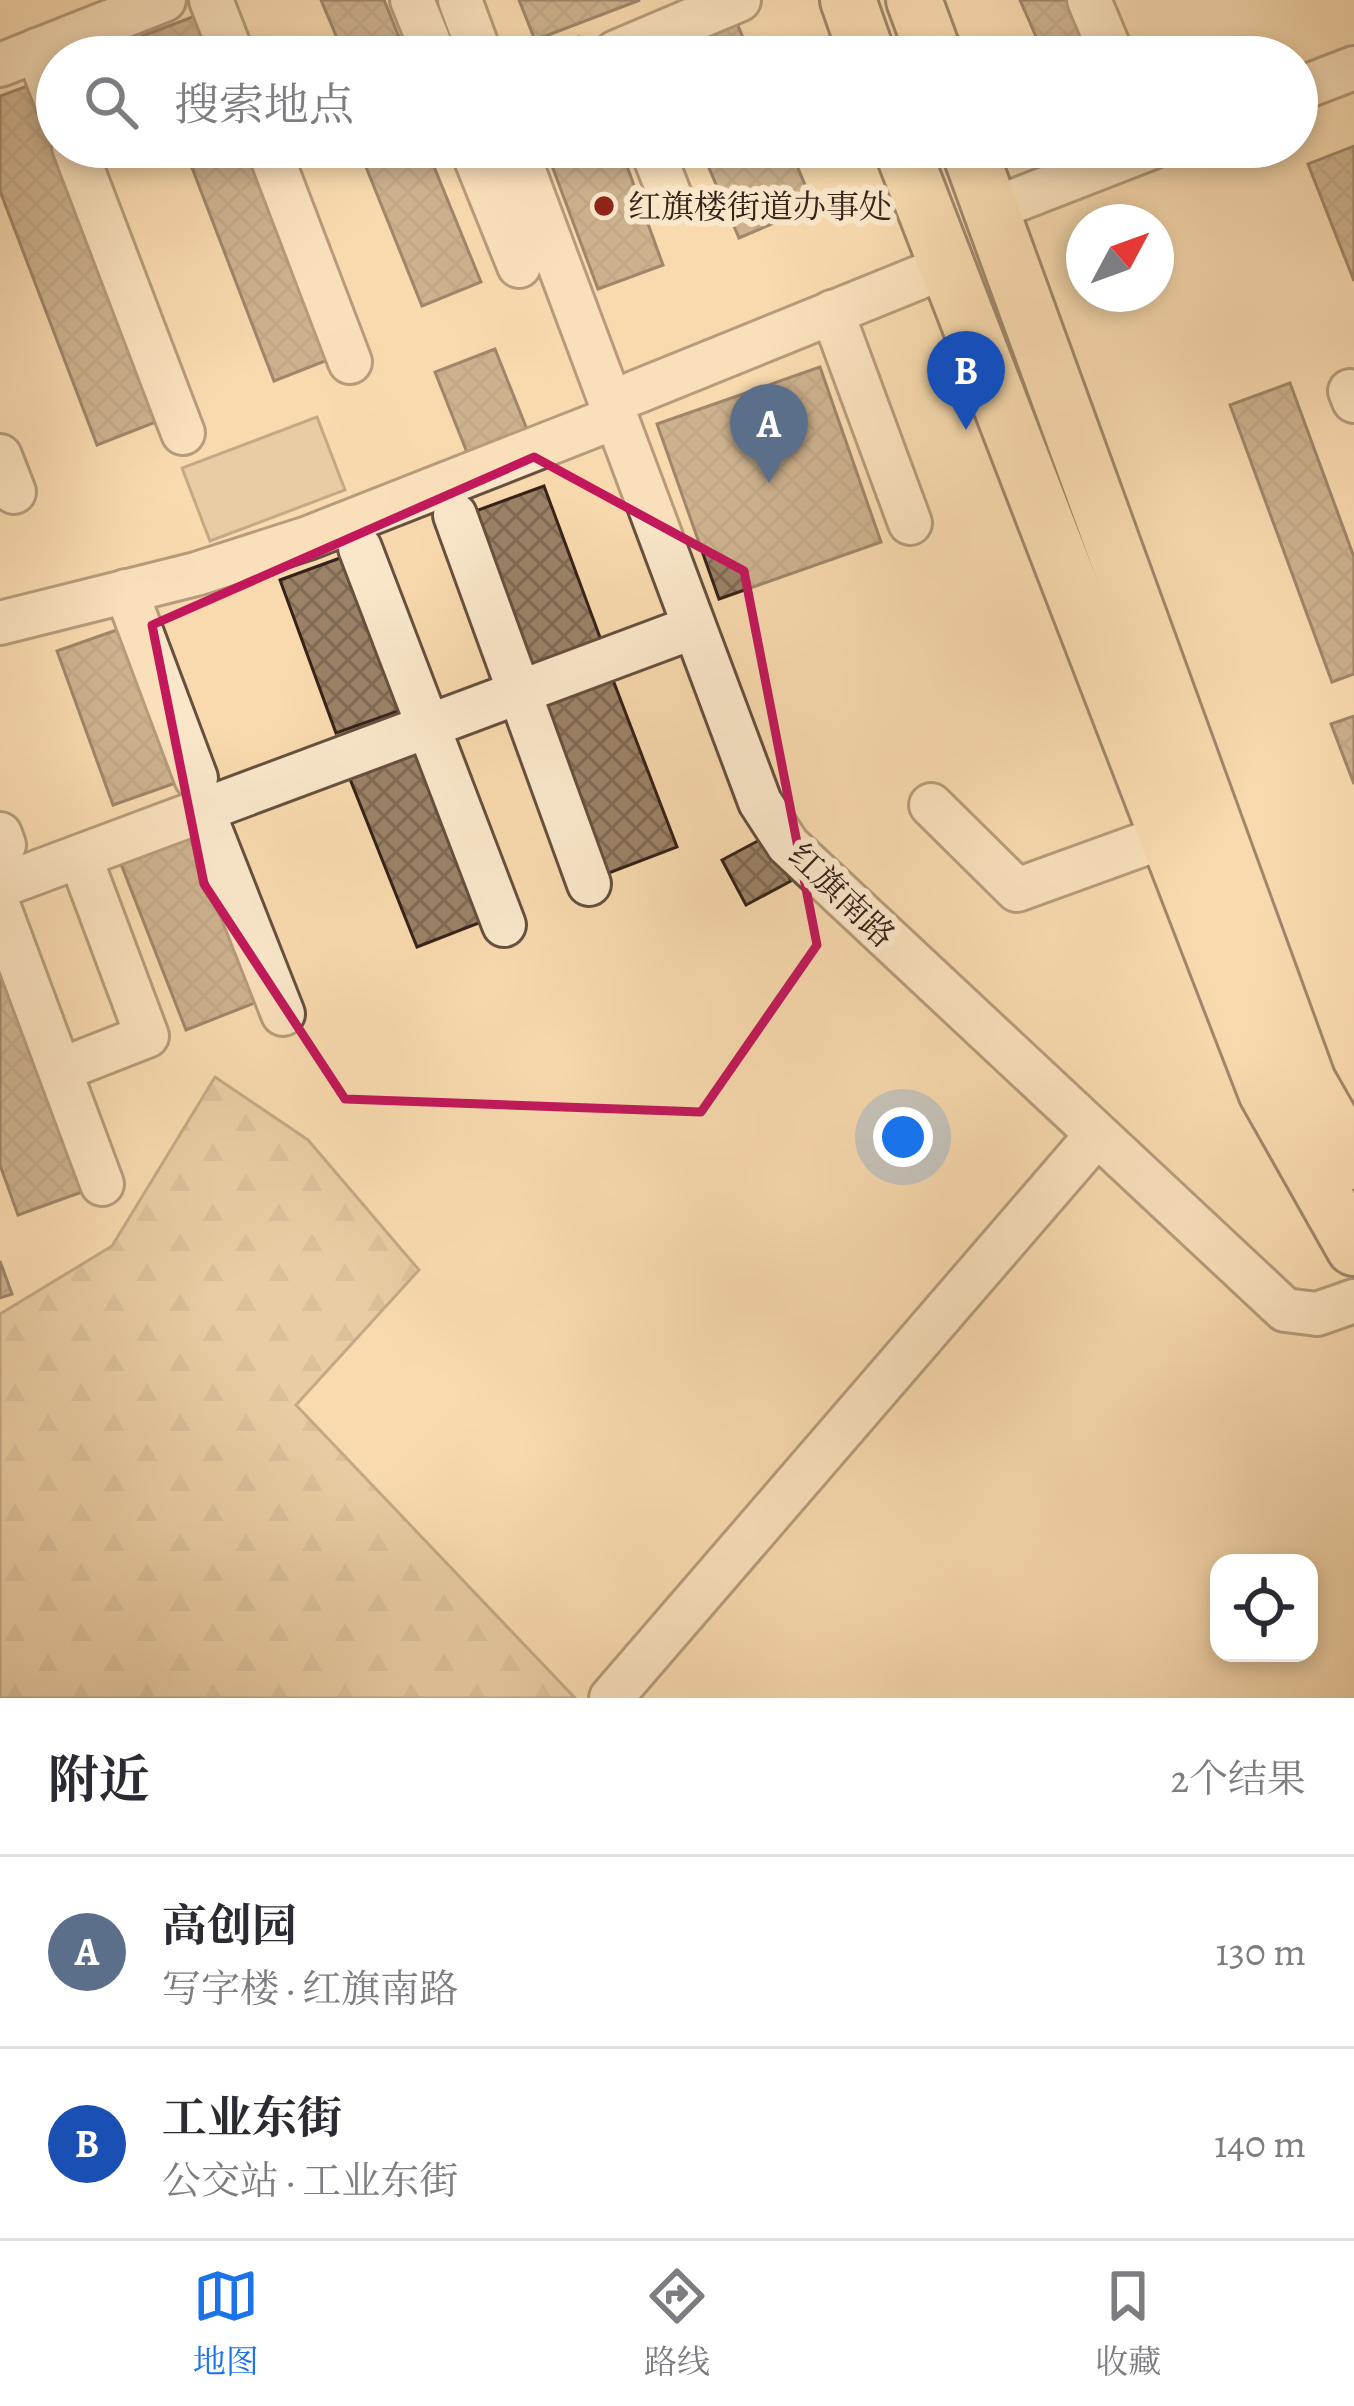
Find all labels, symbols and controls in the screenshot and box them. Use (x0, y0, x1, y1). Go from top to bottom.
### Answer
search box (36, 36, 1318, 168)
icon: search (78, 69, 144, 135)
text: 搜索地点 (174, 74, 354, 136)
place label: 红旗楼街道办事处 (628, 184, 892, 229)
marker: 红旗楼街道办事处 (591, 193, 617, 219)
north arrow (1066, 204, 1174, 312)
pin: B (927, 331, 1005, 430)
pin: A (730, 384, 808, 483)
street label: 红旗南路 (779, 833, 905, 957)
your location (873, 1107, 933, 1167)
map controls (1210, 1554, 1318, 1662)
button: locate (1210, 1554, 1318, 1662)
text: 附近 (48, 1745, 150, 1815)
text: 2个结果 (1170, 1752, 1306, 1805)
text: 高创园 (162, 1895, 297, 1957)
text: A (75, 1925, 99, 1978)
text: 130 m (1215, 1925, 1306, 1978)
text: 写字楼 · 红旗南路 (162, 1962, 458, 2015)
text: 工业东街 (162, 2087, 342, 2149)
text: B (75, 2117, 99, 2170)
text: 140 m (1214, 2117, 1306, 2170)
text: 公交站 · 工业东街 (162, 2154, 458, 2207)
tab: 地图 (193, 2263, 259, 2384)
tab: 路线 (644, 2263, 710, 2384)
tab: 收藏 (1095, 2263, 1161, 2384)

